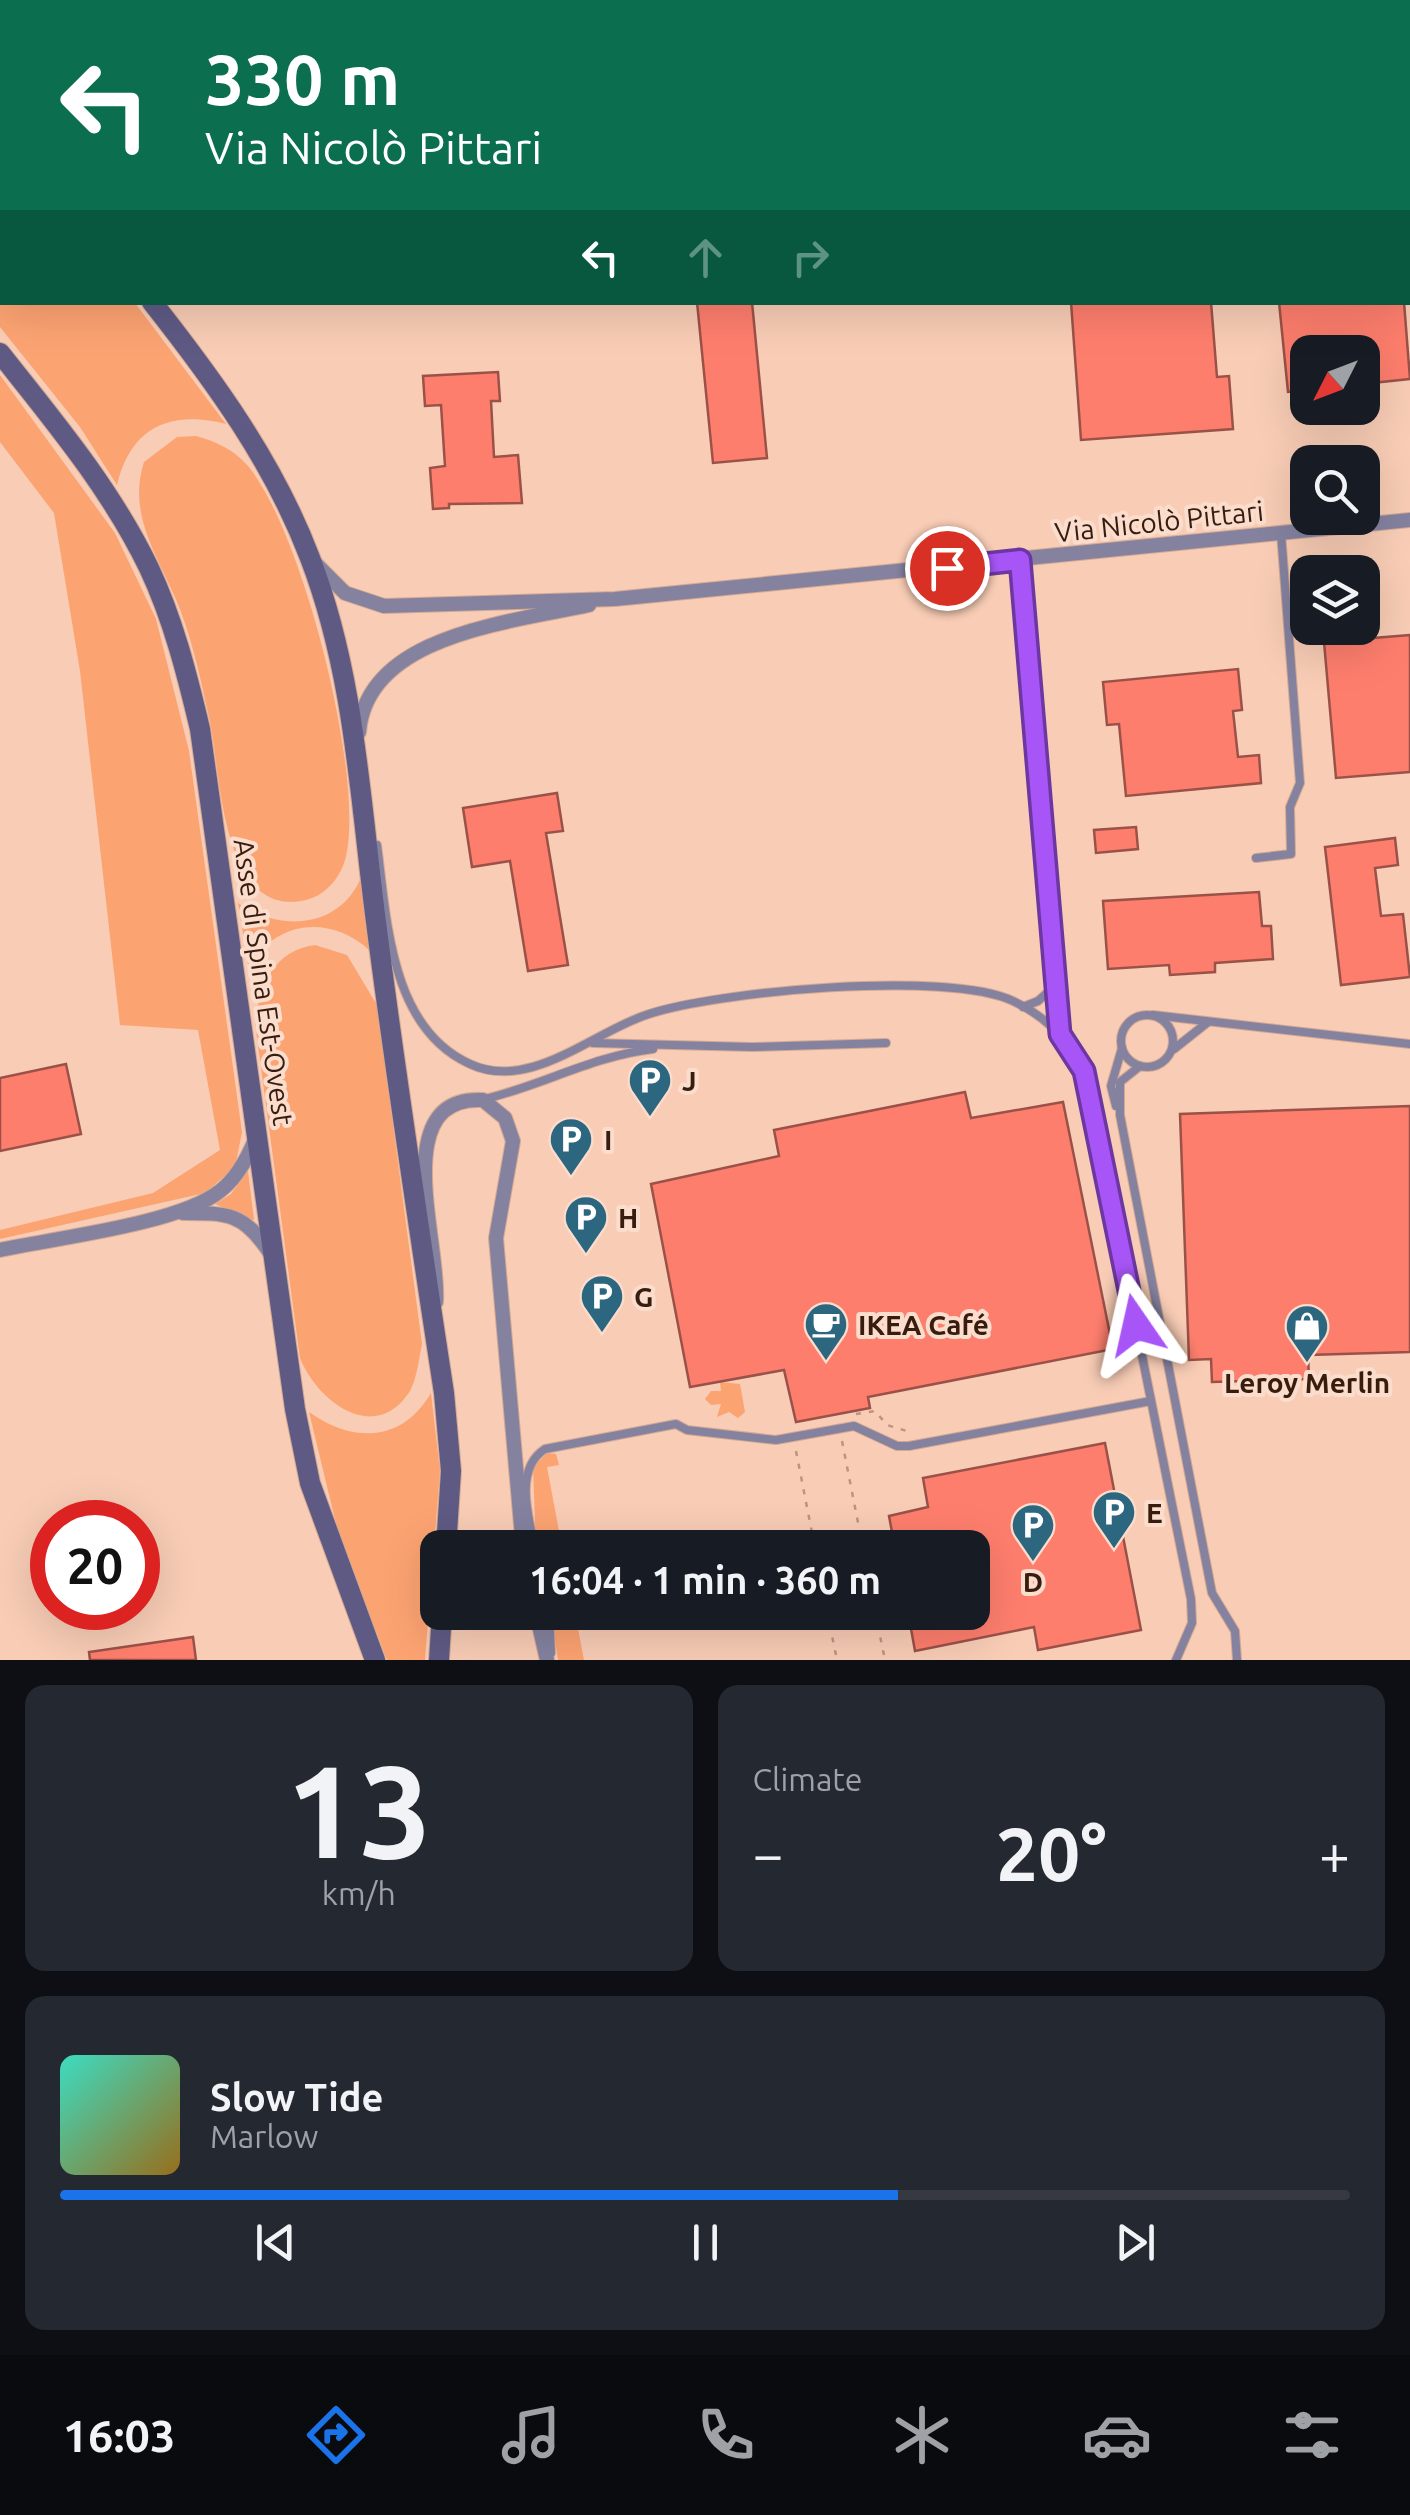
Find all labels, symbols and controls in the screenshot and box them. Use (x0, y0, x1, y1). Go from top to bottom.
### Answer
icon: left (40, 40, 170, 170)
text: 330 m (205, 40, 400, 118)
text: Via Nicolò Pittari (205, 122, 542, 173)
icon: left (573, 230, 628, 285)
icon: ahead (678, 230, 733, 285)
icon: right (783, 230, 838, 285)
north arrow (1290, 335, 1380, 425)
map controls (1290, 335, 1380, 645)
button: search (1290, 445, 1380, 535)
street label: Via Nicolò Pittari (1053, 495, 1265, 547)
pin (905, 526, 990, 611)
icon: arrive (920, 541, 975, 596)
button: layers (1290, 555, 1380, 645)
street label: Asse di Spina Est-Ovest (229, 837, 299, 1127)
parking icon: J (627, 1057, 673, 1118)
place label: J (682, 1065, 697, 1096)
parking icon: I (548, 1116, 594, 1177)
place label: I (604, 1124, 612, 1155)
parking icon: H (563, 1194, 609, 1255)
place label: H (618, 1202, 638, 1233)
parking icon: G (579, 1273, 625, 1334)
position arrow (1084, 1273, 1188, 1377)
place label: G (634, 1281, 653, 1312)
cafe icon: IKEA Café (803, 1301, 849, 1362)
shop icon: Leroy Merlin (1284, 1303, 1330, 1364)
place label: IKEA Café (858, 1309, 989, 1340)
place label: Leroy Merlin (1224, 1367, 1390, 1398)
parking icon: E (1091, 1489, 1137, 1550)
place label: E (1146, 1497, 1163, 1528)
speed limit sign: 20 (30, 1500, 160, 1630)
parking icon: D (1010, 1502, 1056, 1563)
text: 16:04 · 1 min · 360 m (529, 1559, 881, 1601)
place label: D (1023, 1566, 1043, 1597)
text: 13 (285, 1737, 432, 1883)
text: Climate (753, 1761, 863, 1797)
text: 20° (996, 1811, 1107, 1895)
text: − (753, 1823, 784, 1884)
text: + (1319, 1823, 1350, 1884)
text: km/h (322, 1875, 396, 1911)
text: Slow Tide (210, 2076, 383, 2118)
text: Marlow (210, 2118, 318, 2154)
icon: previous (248, 2215, 303, 2270)
icon: pause (678, 2215, 733, 2270)
icon: next (1108, 2215, 1163, 2270)
icon: directions (301, 2400, 371, 2470)
icon: music (496, 2400, 566, 2470)
icon: phone (691, 2400, 761, 2470)
icon: climate (887, 2400, 957, 2470)
icon: car (1082, 2400, 1152, 2470)
icon: filters (1277, 2400, 1347, 2470)
text: 16:03 (63, 2410, 175, 2461)

